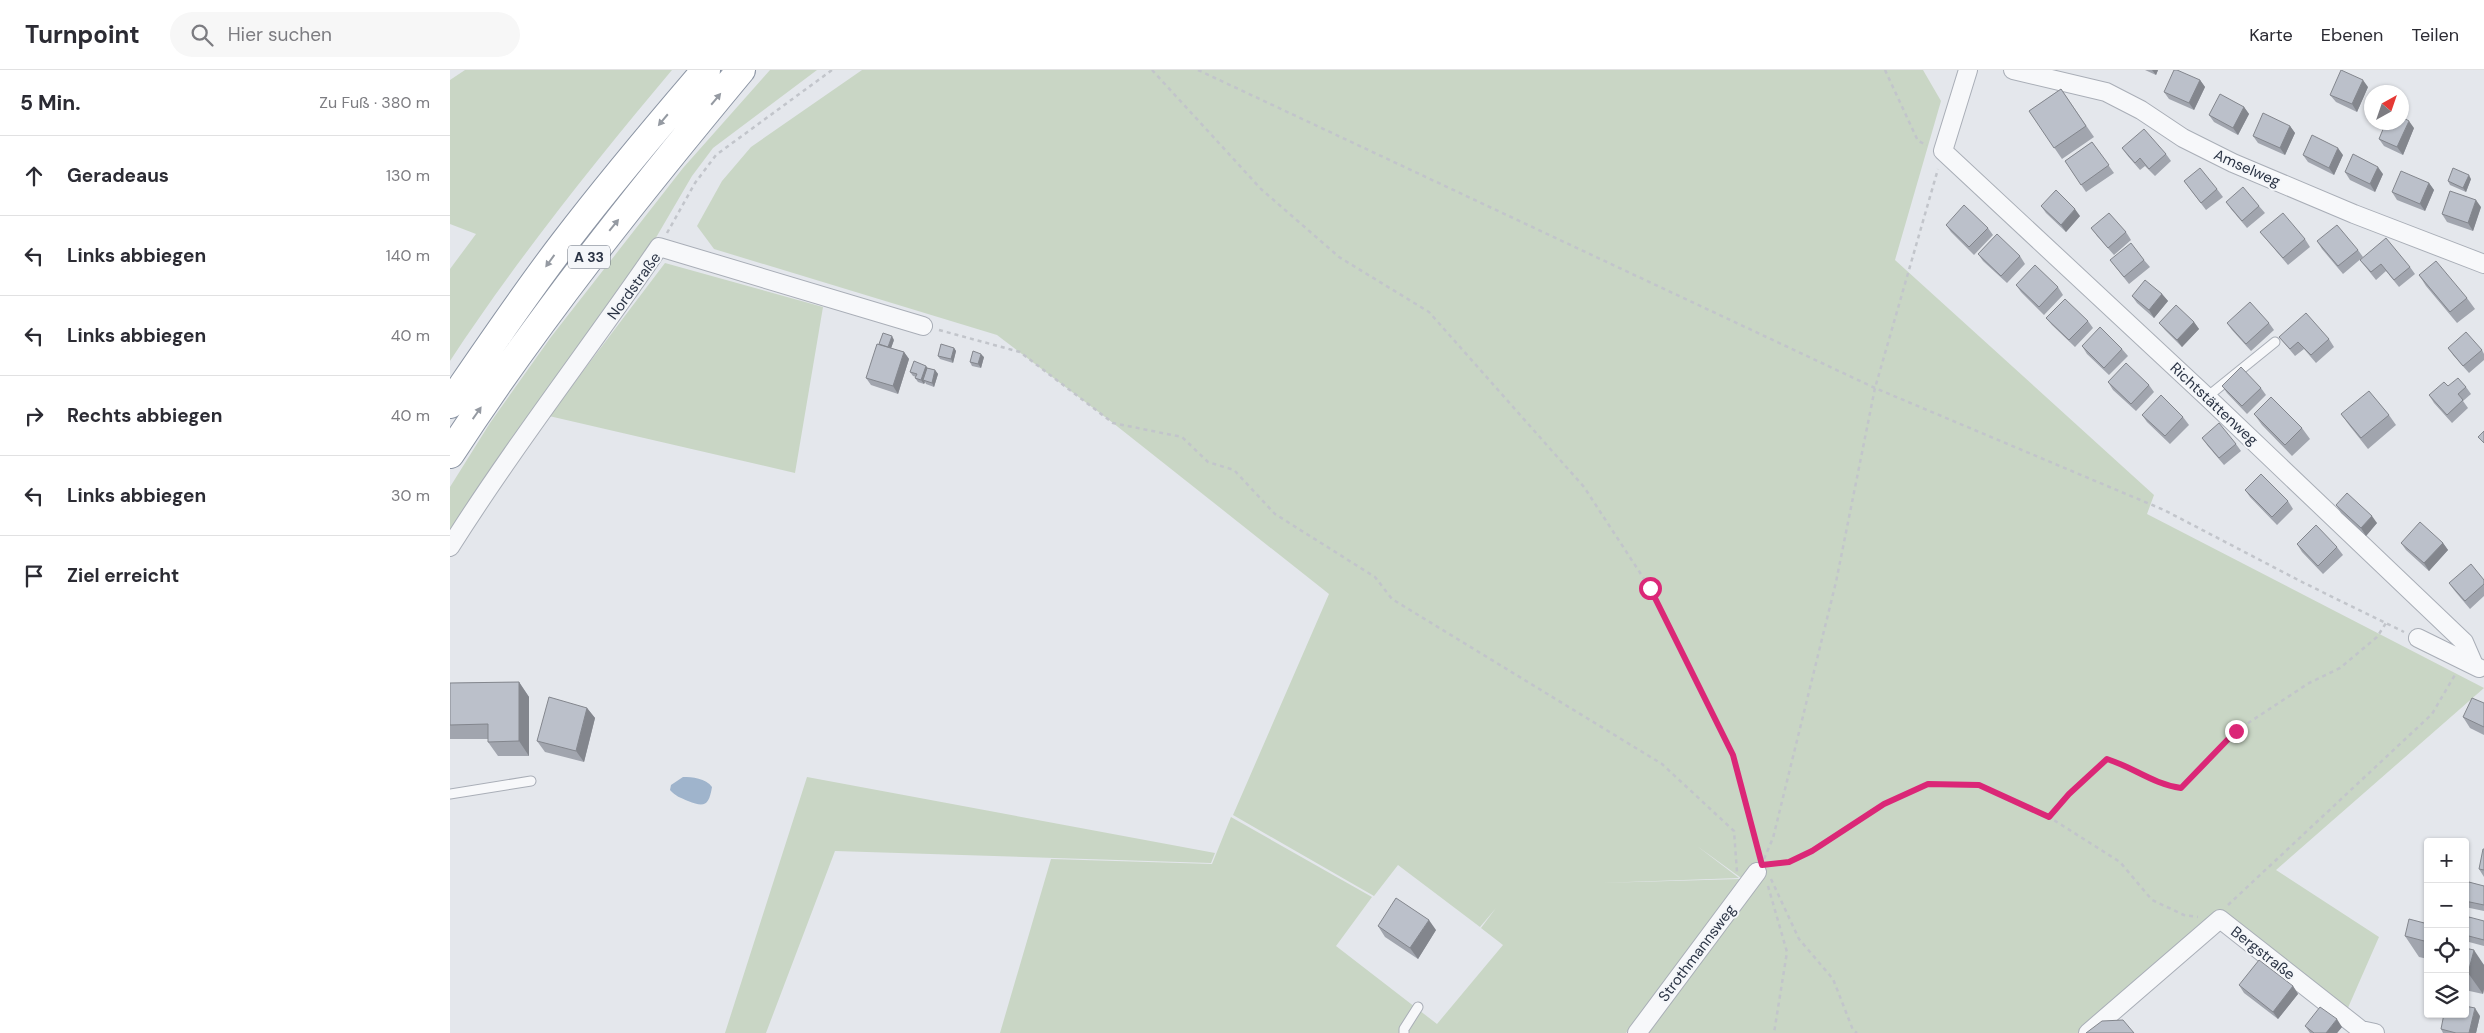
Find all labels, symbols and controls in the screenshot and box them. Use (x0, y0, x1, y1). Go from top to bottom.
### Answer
search box (170, 12, 520, 57)
text: Turnpoint (25, 19, 140, 50)
icon: search (188, 21, 216, 49)
text: Hier suchen (228, 22, 332, 47)
text: Karte (2249, 23, 2293, 47)
text: Ebenen (2321, 23, 2383, 47)
text: Teilen (2411, 23, 2459, 47)
north arrow (2364, 85, 2409, 130)
text: 5 Min. (20, 89, 81, 117)
text: Zu Fuß · 380 m (319, 92, 430, 113)
one-way arrow (711, 93, 722, 106)
one-way arrow (657, 114, 668, 127)
street label: Amselweg (2211, 144, 2283, 192)
icon: ahead (20, 162, 48, 190)
text: Geradeaus (67, 163, 169, 188)
text: 130 m (386, 165, 430, 186)
one-way arrow (608, 219, 619, 232)
icon: left (20, 242, 48, 270)
text: Links abbiegen (67, 243, 206, 268)
text: 140 m (386, 245, 430, 266)
road number: A 33 (568, 246, 610, 268)
street label: Nordstraße (603, 248, 665, 324)
one-way arrow (545, 254, 556, 267)
icon: left (20, 322, 48, 350)
text: Links abbiegen (67, 323, 206, 348)
text: 40 m (391, 325, 430, 346)
street label: Richtstättenweg (2166, 358, 2262, 450)
icon: right (20, 402, 48, 430)
text: Rechts abbiegen (67, 403, 222, 428)
text: 40 m (391, 405, 430, 426)
one-way arrow (472, 407, 482, 420)
icon: left (20, 482, 48, 510)
text: Links abbiegen (67, 483, 206, 508)
text: 30 m (391, 485, 430, 506)
icon: arrive (20, 562, 48, 590)
text: Ziel erreicht (67, 563, 179, 588)
route start (1639, 577, 1662, 600)
route end (2225, 720, 2248, 743)
map controls (2424, 838, 2469, 1018)
button: + (2424, 838, 2469, 883)
button: − (2424, 883, 2469, 928)
street label: Strothmannsweg (1654, 900, 1740, 1006)
street label: Bergstraße (2227, 922, 2299, 984)
button: locate (2424, 928, 2469, 973)
button: layers (2424, 973, 2469, 1018)

